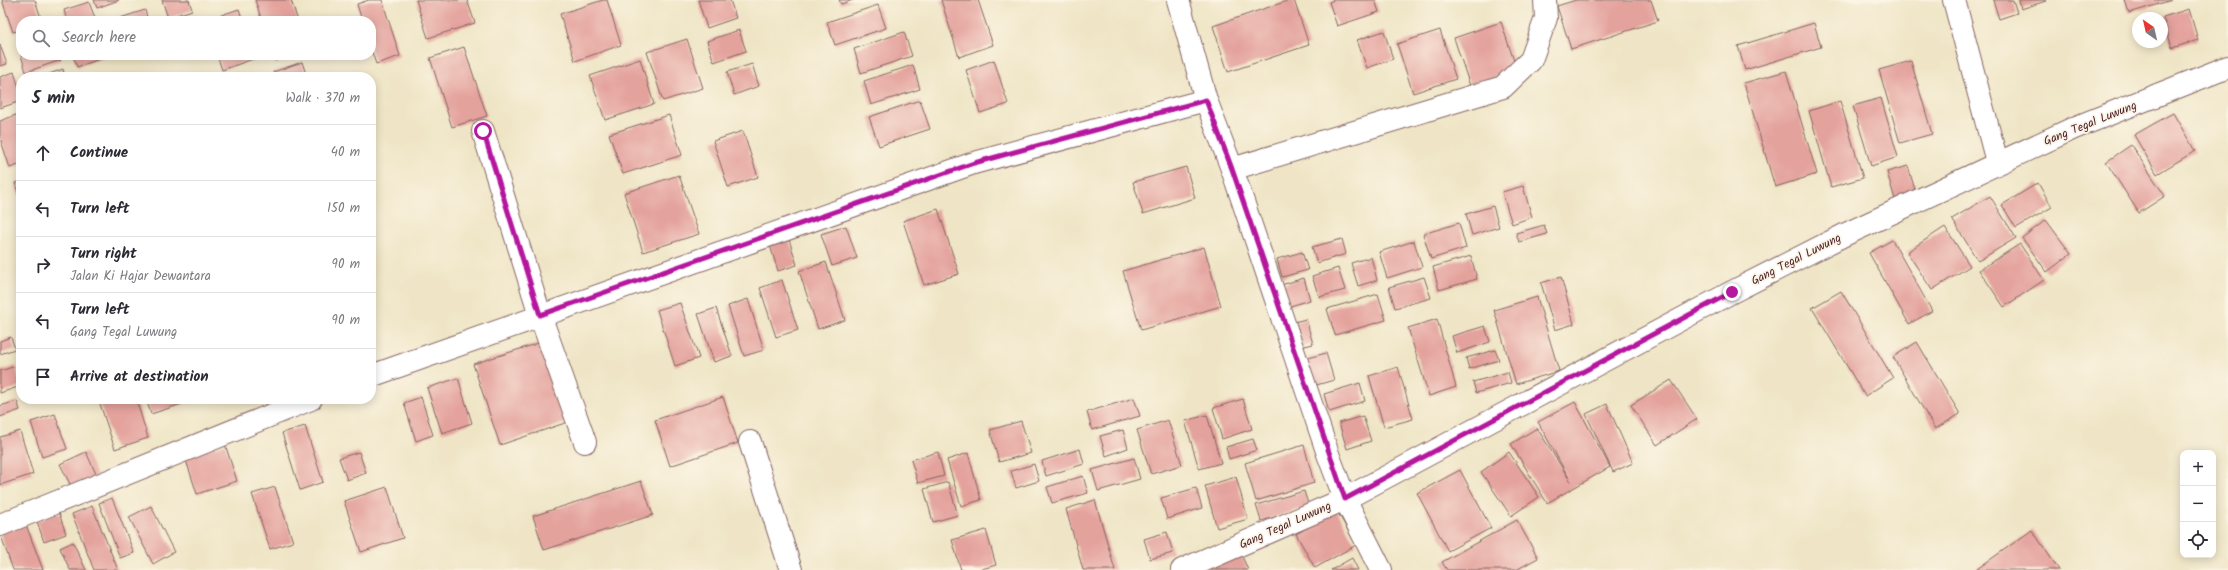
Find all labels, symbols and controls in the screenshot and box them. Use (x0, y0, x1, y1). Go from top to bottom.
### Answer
north arrow (2132, 12, 2168, 48)
search box (16, 16, 376, 60)
text: Search here (62, 26, 136, 50)
icon: search (30, 27, 52, 49)
text: 5 min (32, 85, 75, 112)
text: Walk · 370 m (285, 88, 360, 109)
street label: Gang Tegal Luwung (2041, 96, 2140, 151)
route start (474, 122, 492, 140)
text: Continue (70, 141, 128, 165)
icon: ahead (32, 142, 54, 164)
text: 40 m (331, 142, 360, 163)
text: Turn left (70, 197, 130, 221)
icon: left (32, 198, 54, 220)
text: 150 m (327, 198, 360, 219)
street label: Gang Tegal Luwung (1748, 228, 1845, 290)
text: Turn right (70, 242, 137, 266)
icon: right (32, 254, 54, 276)
text: 90 m (332, 254, 360, 275)
text: Jalan Ki Hajar Dewantara (70, 266, 211, 287)
route end (1723, 283, 1741, 301)
text: Turn left (70, 298, 130, 322)
icon: left (32, 310, 54, 332)
text: 90 m (332, 310, 360, 331)
text: Gang Tegal Luwung (70, 322, 177, 343)
text: Arrive at destination (70, 365, 209, 389)
icon: arrive (32, 366, 54, 388)
map controls (2180, 450, 2216, 558)
button: + (2180, 450, 2216, 486)
button: − (2180, 486, 2216, 522)
street label: Gang Tegal Luwung (1236, 497, 1335, 554)
button: locate (2180, 522, 2216, 558)

